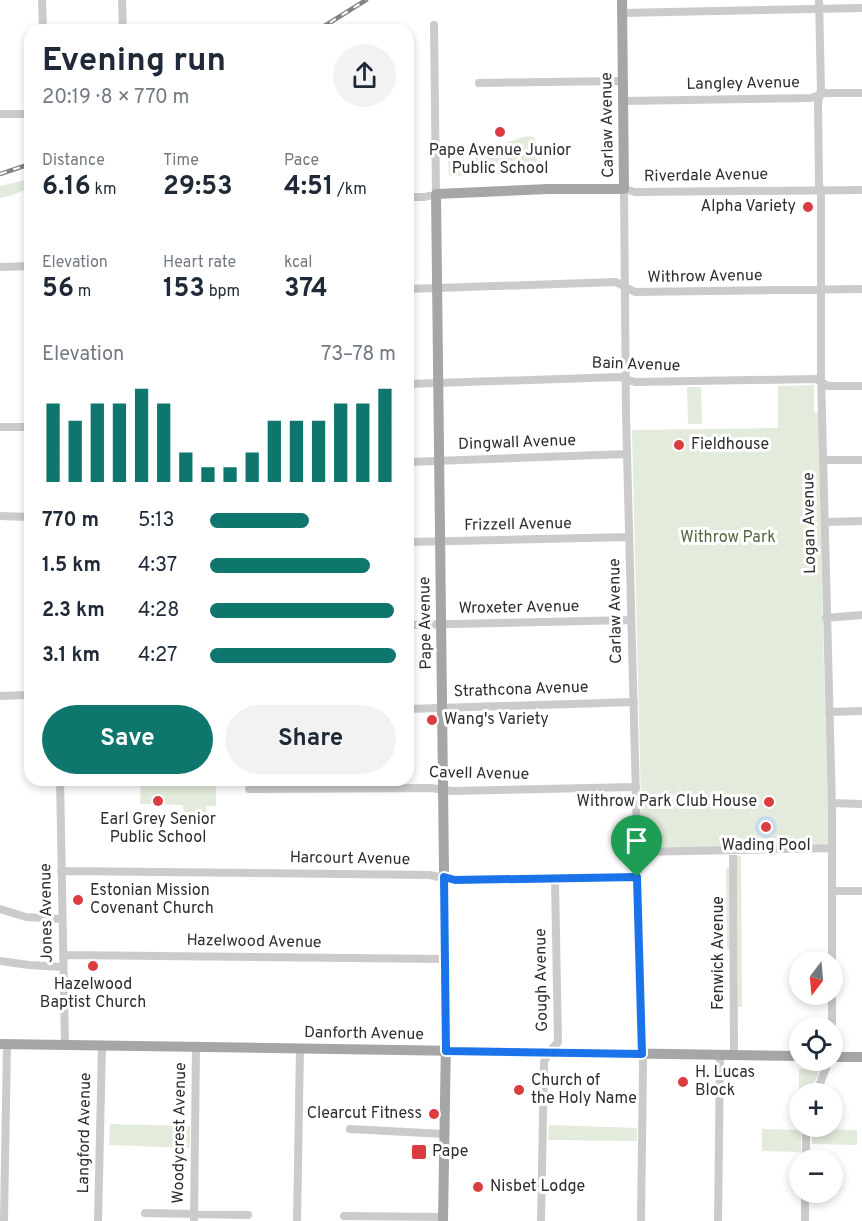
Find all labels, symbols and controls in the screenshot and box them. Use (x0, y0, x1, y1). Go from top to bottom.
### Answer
text: Evening run (42, 41, 226, 83)
button: share (333, 44, 396, 107)
street label: Carlaw Avenue (597, 72, 619, 178)
street label: Langley Avenue (686, 73, 800, 95)
text: 20:19 · 8 × 770 m (42, 85, 190, 111)
marker: Pape Avenue Junior Public School (493, 125, 507, 139)
place label: Pape Avenue Junior Public School (429, 141, 571, 179)
text: Distance (42, 151, 105, 171)
text: Time (163, 151, 199, 171)
text: Pace (284, 151, 319, 171)
street label: Riverdale Avenue (644, 165, 768, 187)
text: 6.16 (42, 171, 91, 204)
text: 29:53 (163, 171, 233, 204)
text: 4:51 (284, 171, 333, 204)
text: km (91, 180, 117, 200)
text: /km (333, 180, 367, 200)
place label: Alpha Variety (700, 197, 796, 217)
marker: Alpha Variety (801, 200, 815, 214)
text: Elevation (42, 253, 108, 273)
text: Heart rate (163, 253, 236, 273)
text: kcal (284, 253, 312, 273)
street label: Withrow Avenue (647, 266, 763, 288)
text: 56 (42, 273, 74, 306)
text: 153 (163, 273, 205, 306)
text: 374 (284, 273, 328, 306)
text: m (74, 282, 91, 302)
text: bpm (205, 282, 240, 302)
text: Elevation (42, 342, 124, 368)
text: 73–78 m (321, 342, 396, 368)
street label: Bain Avenue (591, 353, 681, 377)
street label: Dingwall Avenue (458, 431, 576, 455)
place label: Fieldhouse (691, 435, 769, 455)
marker: Fieldhouse (672, 438, 686, 452)
street label: Logan Avenue (799, 472, 821, 574)
text: 770 m (42, 508, 99, 534)
text: 5:13 (138, 508, 174, 534)
street label: Frizzell Avenue (464, 514, 572, 536)
park label: Withrow Park (680, 528, 776, 548)
text: 1.5 km (42, 553, 101, 579)
text: 4:37 (138, 553, 177, 579)
street label: Carlaw Avenue (605, 558, 627, 664)
street label: Pape Avenue (415, 576, 437, 670)
street label: Wroxeter Avenue (458, 597, 580, 619)
text: 2.3 km (42, 598, 105, 624)
text: 4:28 (138, 598, 179, 624)
text: 3.1 km (42, 643, 100, 669)
text: 4:27 (138, 643, 177, 669)
street label: Strathcona Avenue (453, 678, 589, 702)
button: Save (42, 705, 213, 774)
button: Share (225, 705, 396, 774)
place label: Wang's Variety (444, 710, 549, 730)
marker: Wang's Variety (425, 713, 439, 727)
street label: Cavell Avenue (429, 763, 529, 785)
place label: Withrow Park Club House (577, 792, 757, 812)
marker: Earl Grey Senior Public School (151, 794, 165, 808)
marker: Withrow Park Club House (762, 795, 776, 809)
place label: Earl Grey Senior Public School (100, 810, 216, 848)
pin (611, 815, 662, 877)
marker: Wading Pool (759, 820, 773, 834)
icon: arrive (620, 824, 653, 857)
place label: Wading Pool (721, 836, 811, 856)
street label: Harcourt Avenue (290, 848, 410, 870)
street label: Jones Avenue (36, 863, 58, 963)
place label: Estonian Mission Covenant Church (90, 881, 214, 919)
marker: Estonian Mission Covenant Church (71, 893, 85, 907)
street label: Fenwick Avenue (709, 896, 729, 1010)
street label: Gough Avenue (531, 928, 553, 1032)
street label: Hazelwood Avenue (186, 931, 322, 953)
north arrow (789, 951, 843, 1005)
map controls (789, 951, 843, 1203)
marker: Hazelwood Baptist Church (86, 959, 100, 973)
place label: Hazelwood Baptist Church (40, 975, 146, 1013)
button: locate (789, 1017, 843, 1071)
street label: Danforth Avenue (304, 1023, 424, 1045)
street label: Woodycrest Avenue (169, 1062, 191, 1204)
place label: H. Lucas Block (695, 1063, 755, 1101)
place label: Church of the Holy Name (531, 1071, 637, 1109)
street label: Langford Avenue (74, 1072, 96, 1194)
marker: H. Lucas Block (676, 1075, 690, 1089)
marker: Church of the Holy Name (512, 1083, 526, 1097)
button: + (789, 1083, 843, 1137)
place label: Clearcut Fitness (307, 1104, 422, 1124)
marker: Clearcut Fitness (427, 1107, 441, 1121)
place label: Pape (432, 1142, 468, 1162)
marker: Pape (410, 1143, 428, 1161)
button: − (789, 1149, 843, 1203)
place label: Nisbet Lodge (490, 1177, 585, 1197)
marker: Nisbet Lodge (471, 1180, 485, 1194)

